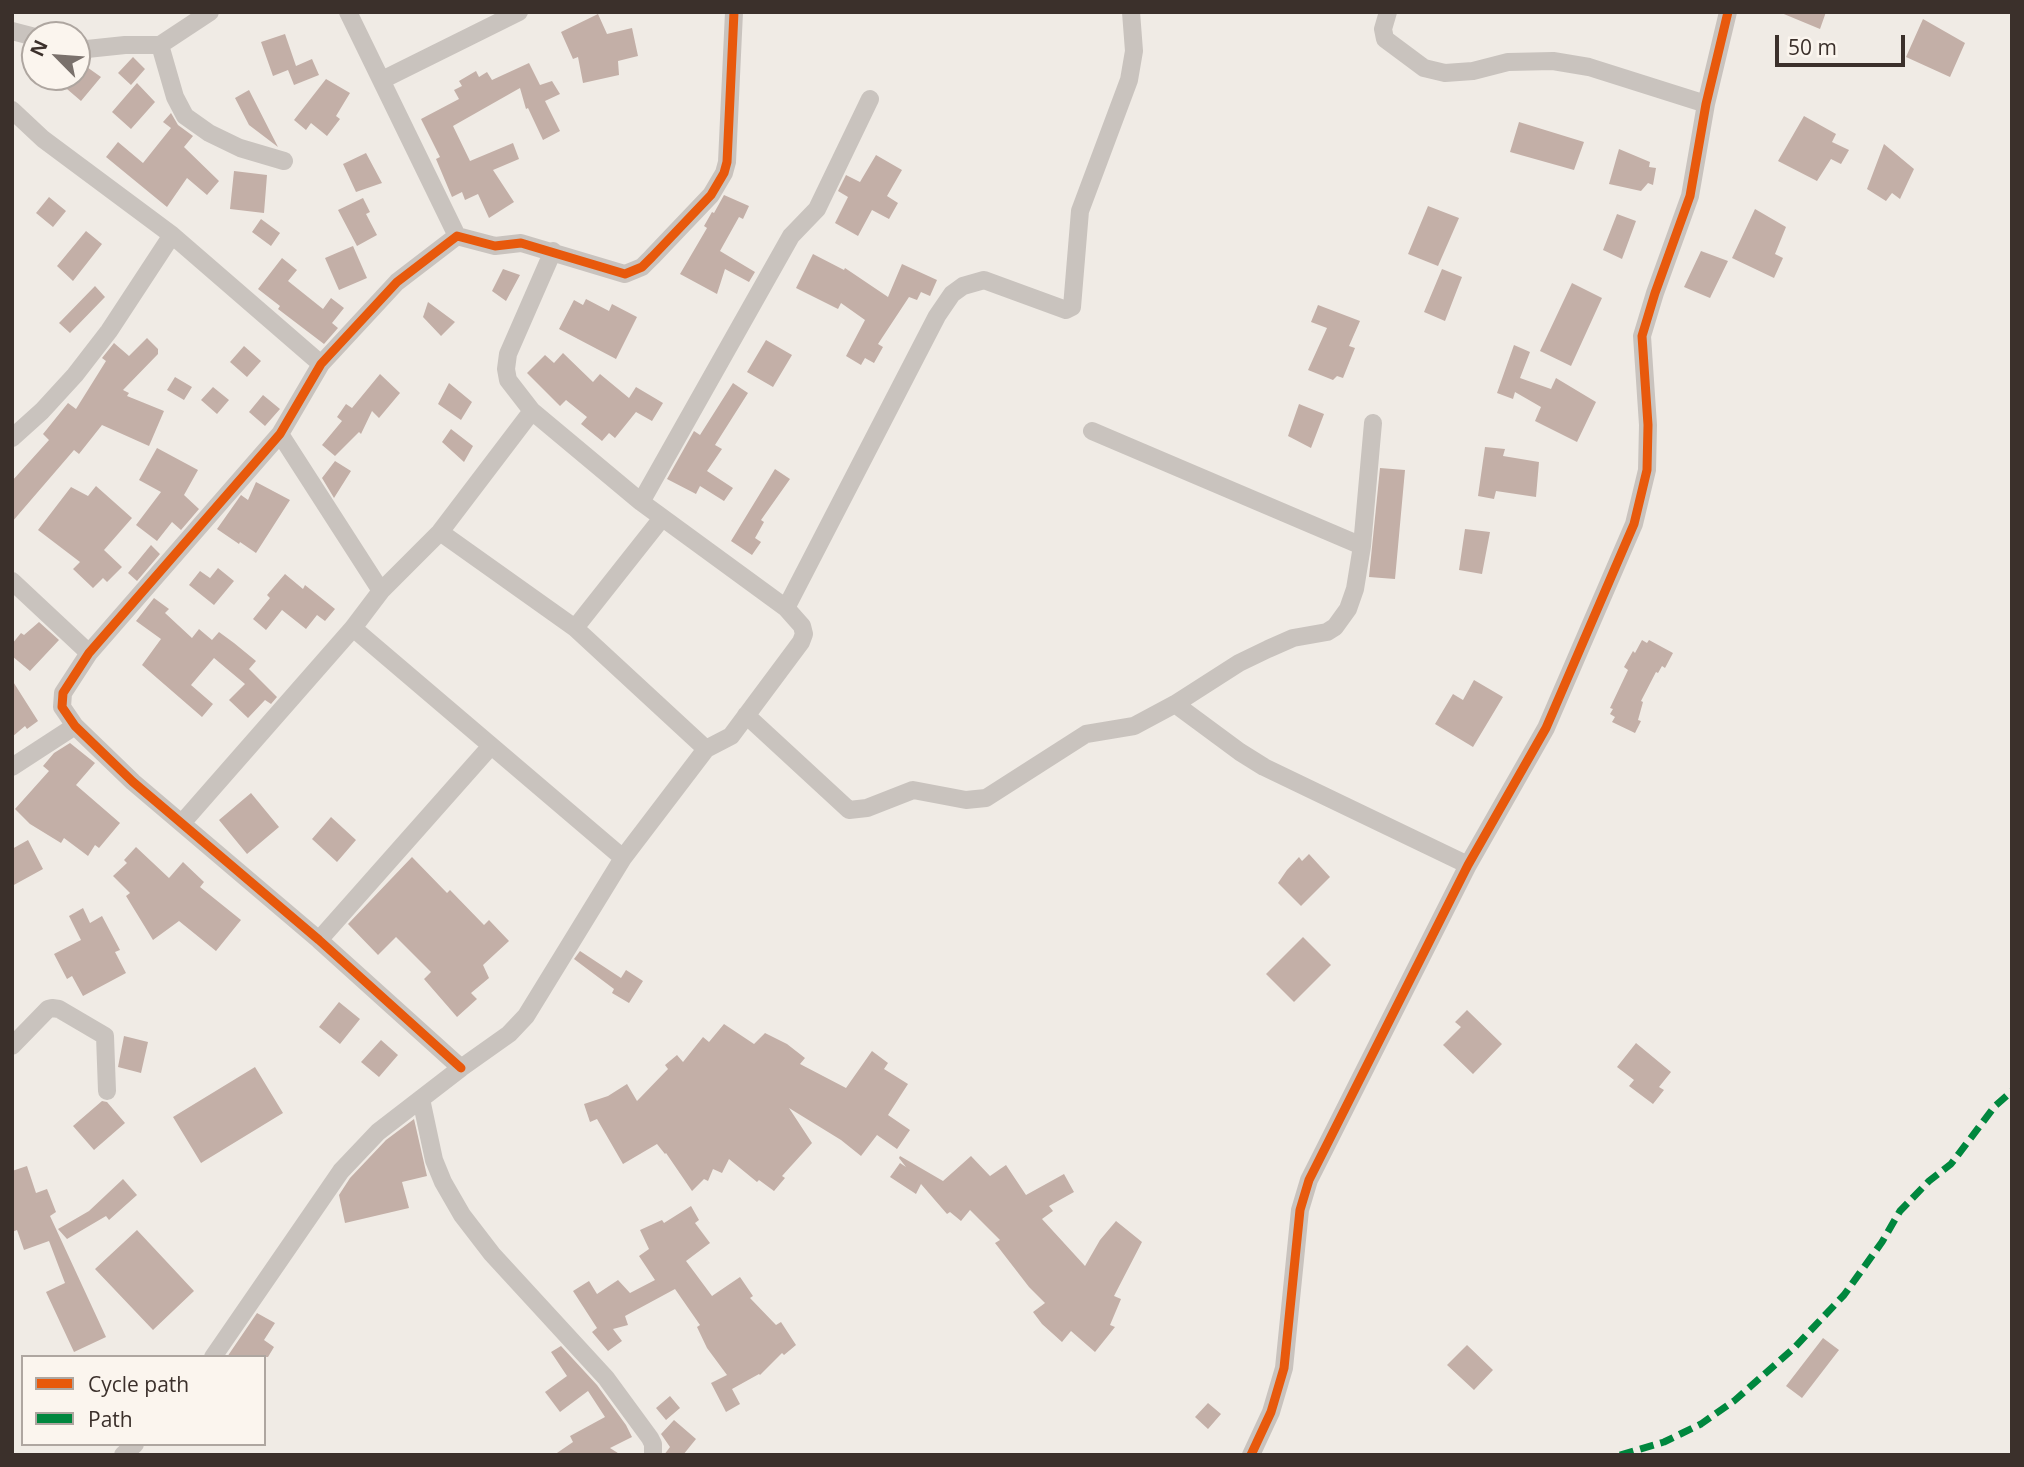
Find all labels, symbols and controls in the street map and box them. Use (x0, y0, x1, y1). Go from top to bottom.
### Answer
north arrow (21, 21, 91, 91)
scale bar (1779, 21, 1909, 65)
text: 50 m (1788, 33, 1837, 61)
text: N (24, 35, 54, 60)
legend (21, 1355, 266, 1446)
text: Cycle path (88, 1370, 189, 1398)
text: Path (88, 1405, 133, 1433)

